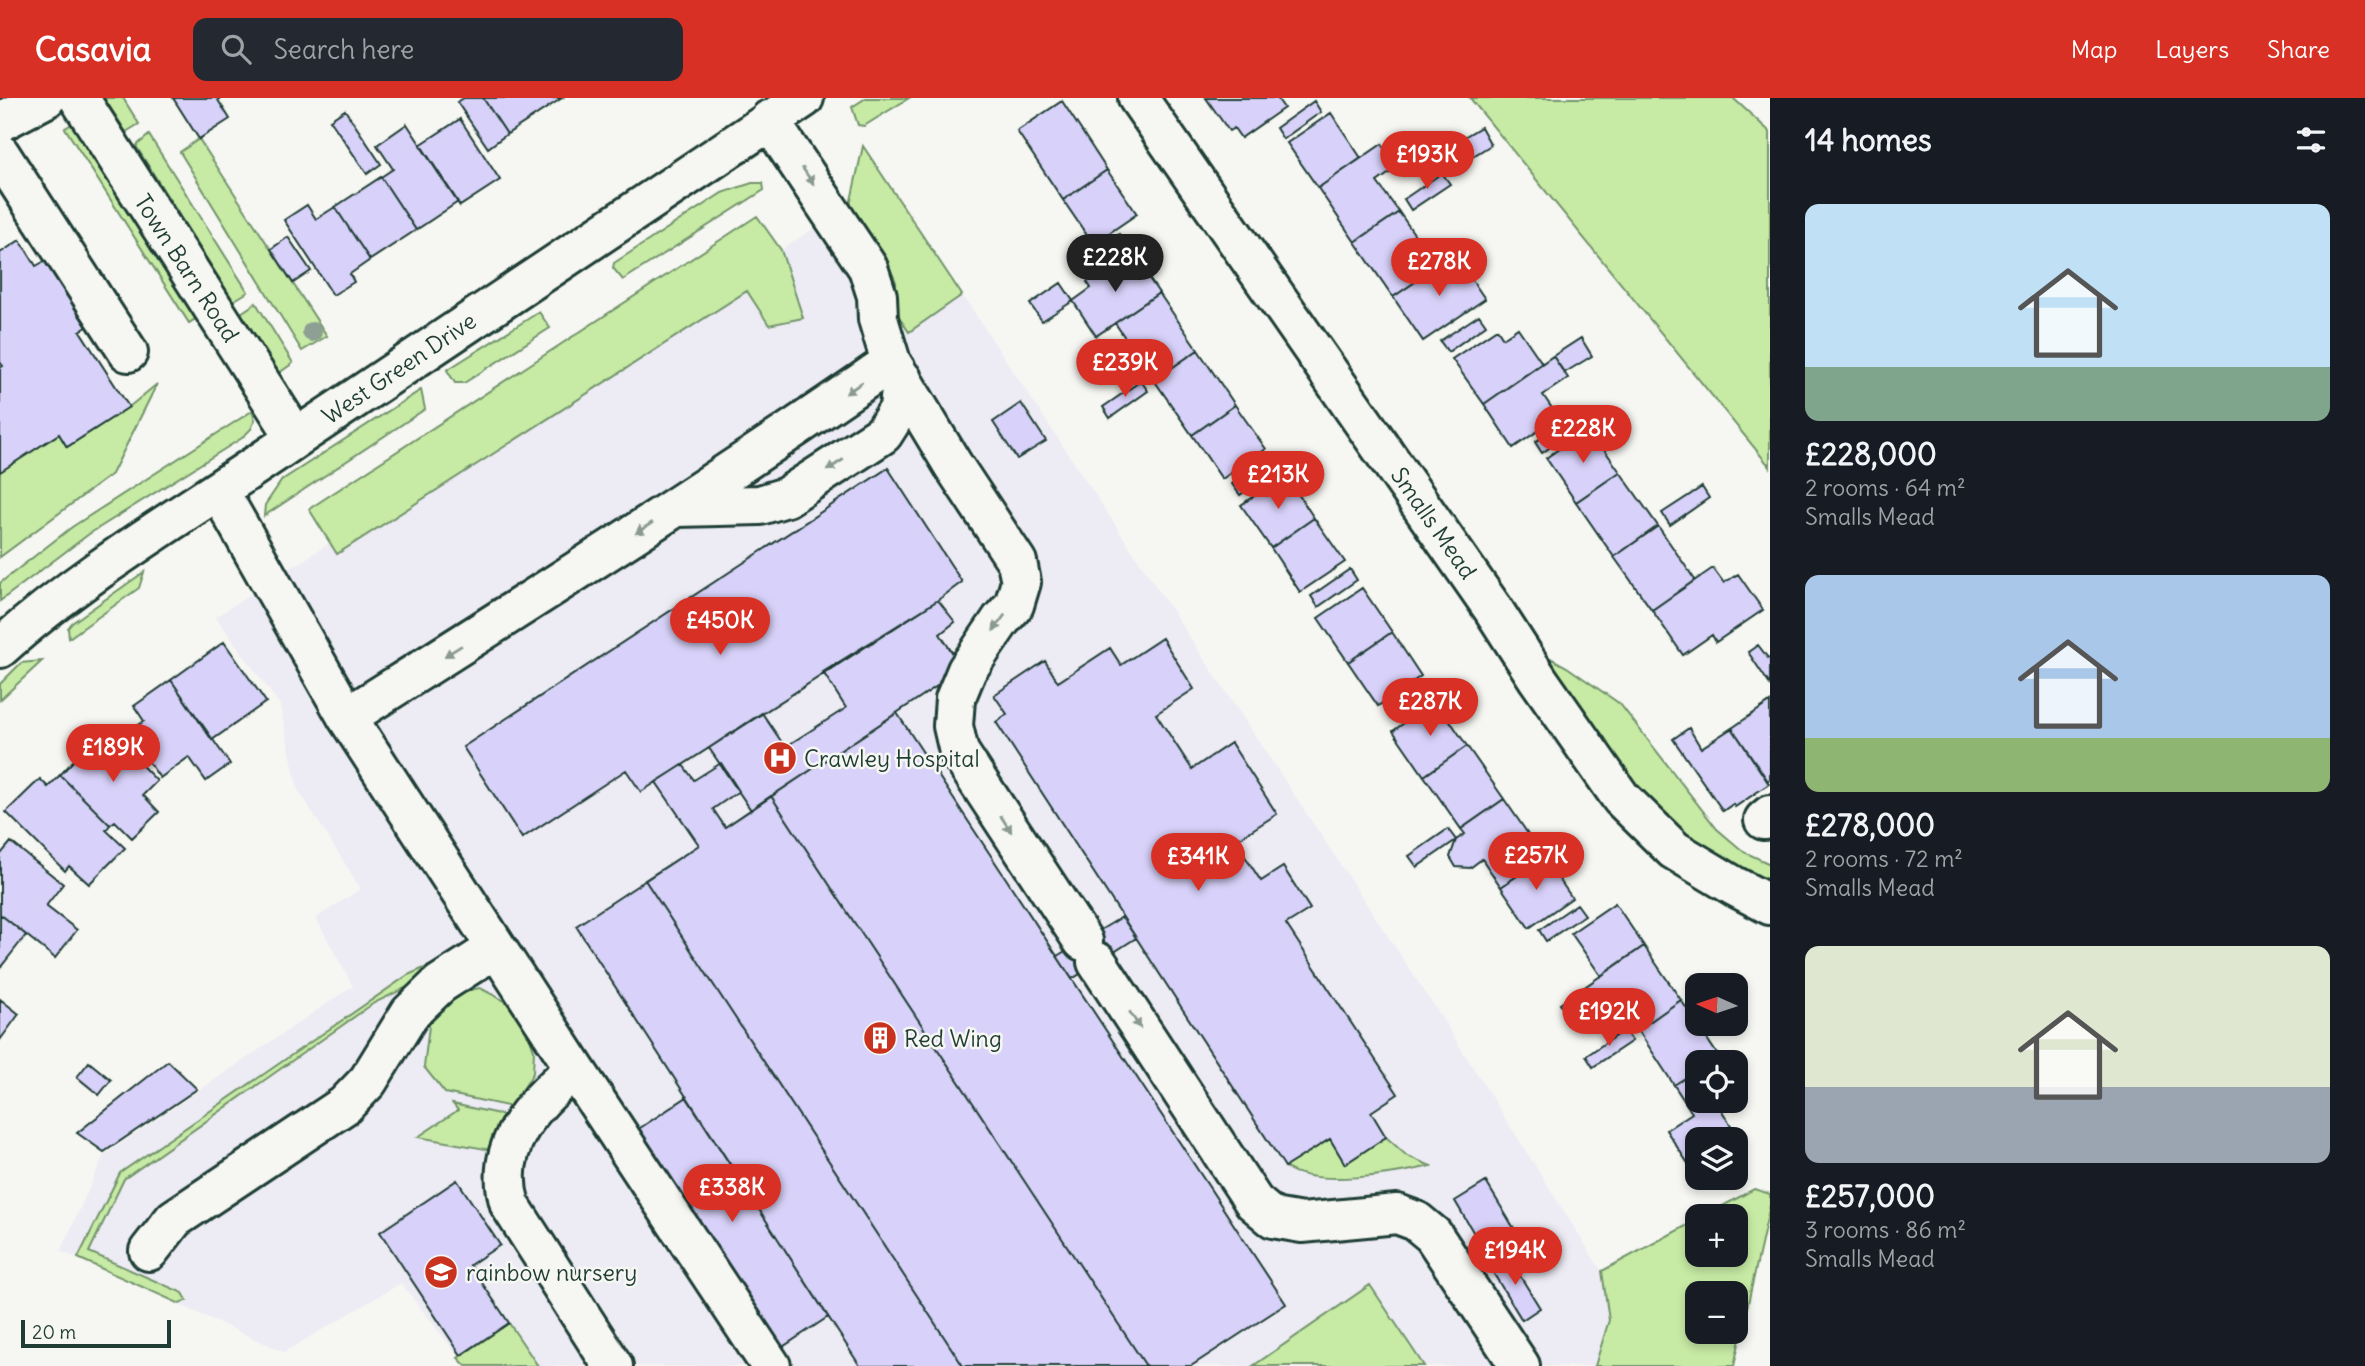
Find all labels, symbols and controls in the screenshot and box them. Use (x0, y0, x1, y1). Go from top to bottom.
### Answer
search box (193, 18, 683, 81)
text: Casavia (35, 28, 151, 70)
icon: search (217, 30, 255, 68)
text: Search here (273, 33, 414, 66)
text: Map (2071, 34, 2117, 64)
text: Layers (2155, 34, 2229, 64)
text: Share (2267, 34, 2330, 64)
text: 14 homes (1805, 121, 1932, 159)
icon: filters (2292, 121, 2330, 159)
pin: £193K (1378, 132, 1476, 191)
text: £193K (1396, 139, 1458, 168)
one-way arrow (801, 167, 814, 186)
street label: Town Barn Road (128, 189, 246, 347)
pin: £228K (1066, 234, 1164, 294)
pin: £278K (1390, 238, 1488, 298)
text: £228K (1083, 242, 1148, 271)
text: £278K (1407, 246, 1471, 275)
icon: home (2005, 250, 2131, 376)
street label: West Green Drive (317, 306, 481, 430)
pin: £239K (1076, 340, 1174, 399)
text: £239K (1092, 347, 1158, 376)
one-way arrow (845, 381, 863, 395)
pin: £228K (1534, 406, 1632, 465)
text: £228K (1551, 413, 1616, 442)
text: £228,000 (1805, 435, 1937, 473)
pin: £213K (1229, 452, 1327, 511)
one-way arrow (825, 459, 845, 472)
text: £213K (1247, 459, 1309, 488)
street label: Smalls Mead (1385, 462, 1483, 584)
text: 2 rooms · 64 m² (1805, 473, 1966, 502)
text: Smalls Mead (1805, 502, 1935, 531)
one-way arrow (635, 521, 654, 534)
pin: £450K (671, 598, 769, 657)
text: £450K (686, 605, 754, 634)
one-way arrow (992, 614, 1007, 632)
icon: home (2005, 621, 2131, 747)
one-way arrow (443, 644, 462, 657)
pin: £287K (1381, 678, 1479, 738)
text: £287K (1398, 686, 1462, 715)
pin: £189K (64, 724, 162, 784)
text: £189K (82, 732, 144, 761)
hospital icon: Crawley Hospital (761, 739, 799, 777)
place label: Crawley Hospital (804, 744, 980, 773)
text: £278,000 (1805, 806, 1935, 844)
one-way arrow (999, 814, 1012, 833)
pin: £257K (1487, 832, 1585, 892)
pin: £341K (1149, 834, 1247, 893)
text: £257K (1504, 840, 1568, 869)
text: £341K (1167, 841, 1229, 870)
text: 2 rooms · 72 m² (1805, 844, 1963, 873)
text: Smalls Mead (1805, 873, 1935, 902)
north arrow (1685, 973, 1748, 1036)
map controls (1685, 973, 1748, 1344)
pin: £192K (1560, 988, 1658, 1048)
icon: home (2005, 992, 2131, 1118)
text: £192K (1578, 996, 1640, 1025)
one-way arrow (1128, 1010, 1141, 1029)
building icon: Red Wing (861, 1019, 899, 1057)
place label: Red Wing (904, 1024, 1002, 1053)
button: locate (1685, 1050, 1748, 1113)
button: layers (1685, 1127, 1748, 1190)
pin: £338K (683, 1164, 781, 1224)
text: £338K (699, 1172, 765, 1201)
text: £257,000 (1805, 1177, 1935, 1215)
button: + (1685, 1204, 1748, 1267)
text: 3 rooms · 86 m² (1805, 1215, 1966, 1244)
pin: £194K (1466, 1228, 1564, 1287)
text: £194K (1484, 1235, 1546, 1264)
text: Smalls Mead (1805, 1244, 1935, 1273)
school or university icon: rainbow nursery (422, 1253, 460, 1291)
place label: rainbow nursery (466, 1258, 637, 1287)
button: − (1685, 1281, 1748, 1344)
scale bar (21, 1317, 172, 1349)
text: 20 m (32, 1320, 76, 1344)

